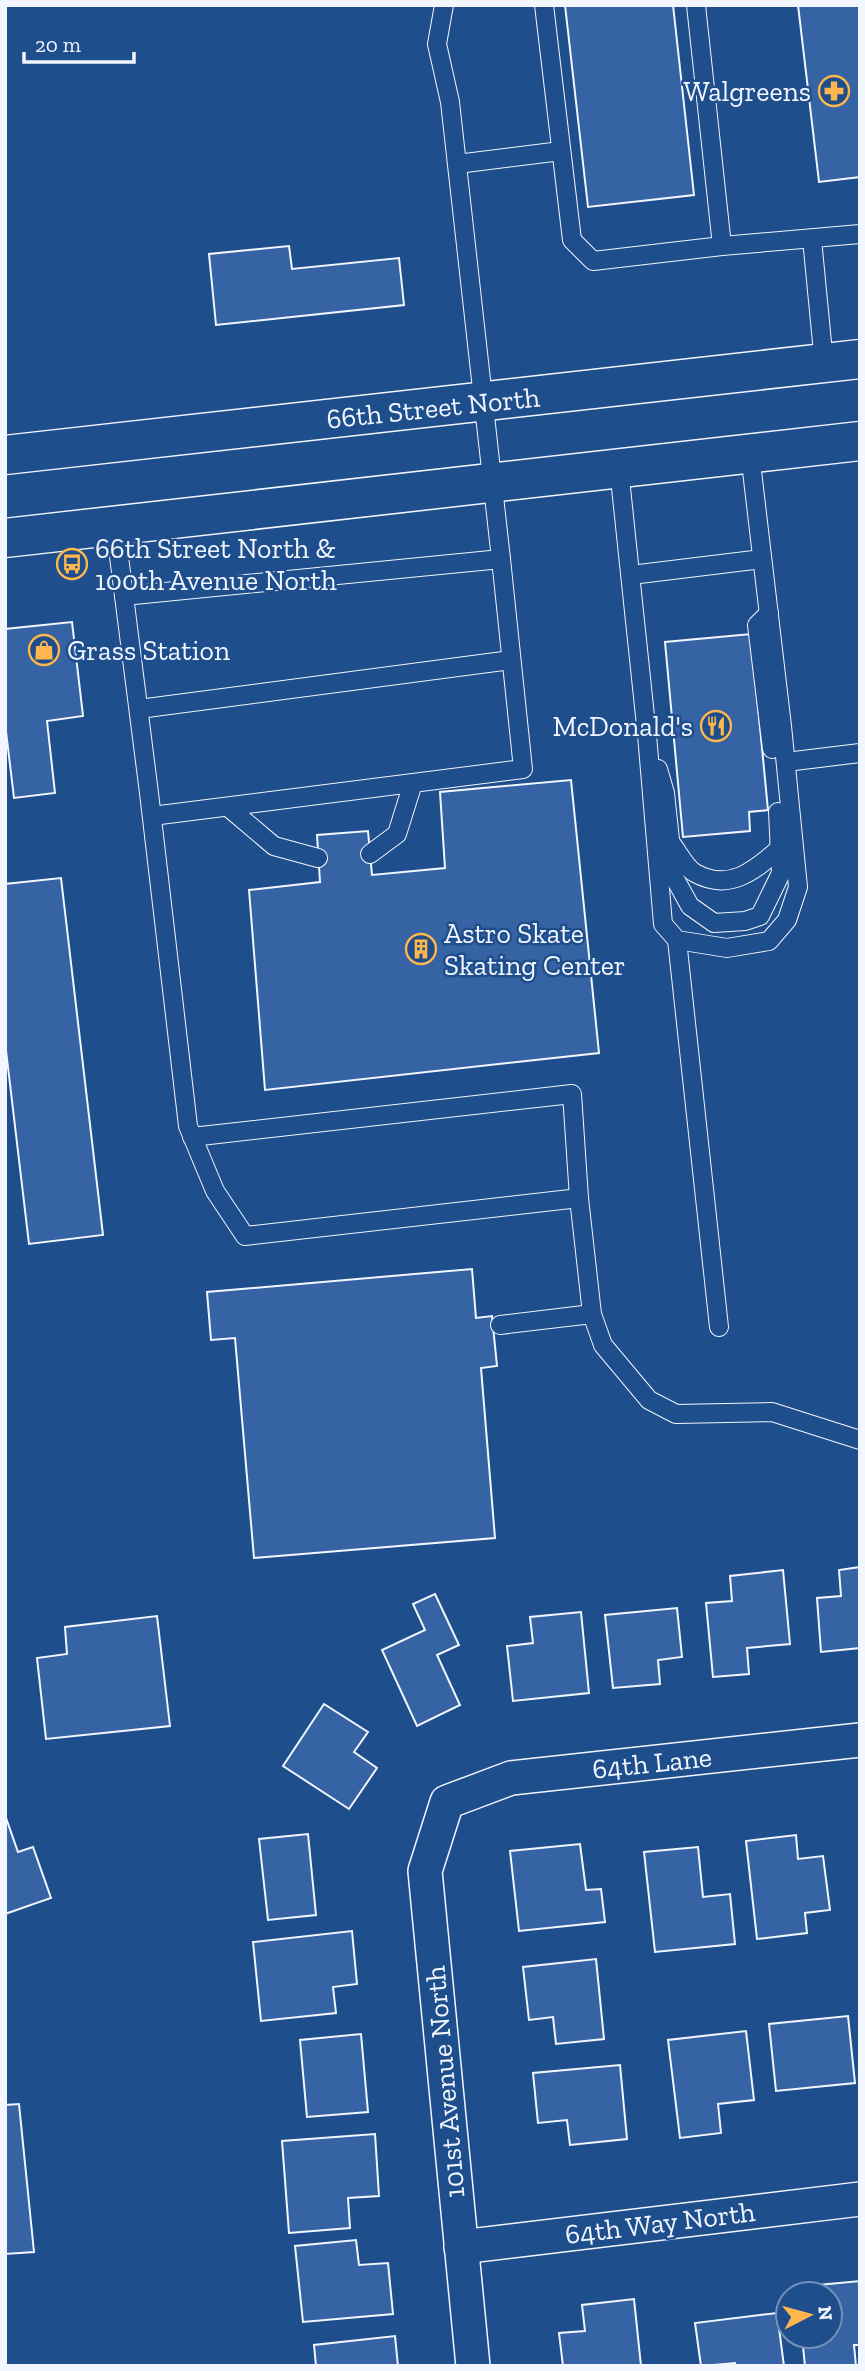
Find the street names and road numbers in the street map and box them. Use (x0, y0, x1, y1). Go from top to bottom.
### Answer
street label: 66th Street North (325, 380, 542, 436)
street label: 64th Lane (591, 1740, 713, 1786)
street label: 101st Avenue North (418, 1964, 472, 2200)
street label: 64th Way North (563, 2195, 757, 2251)

